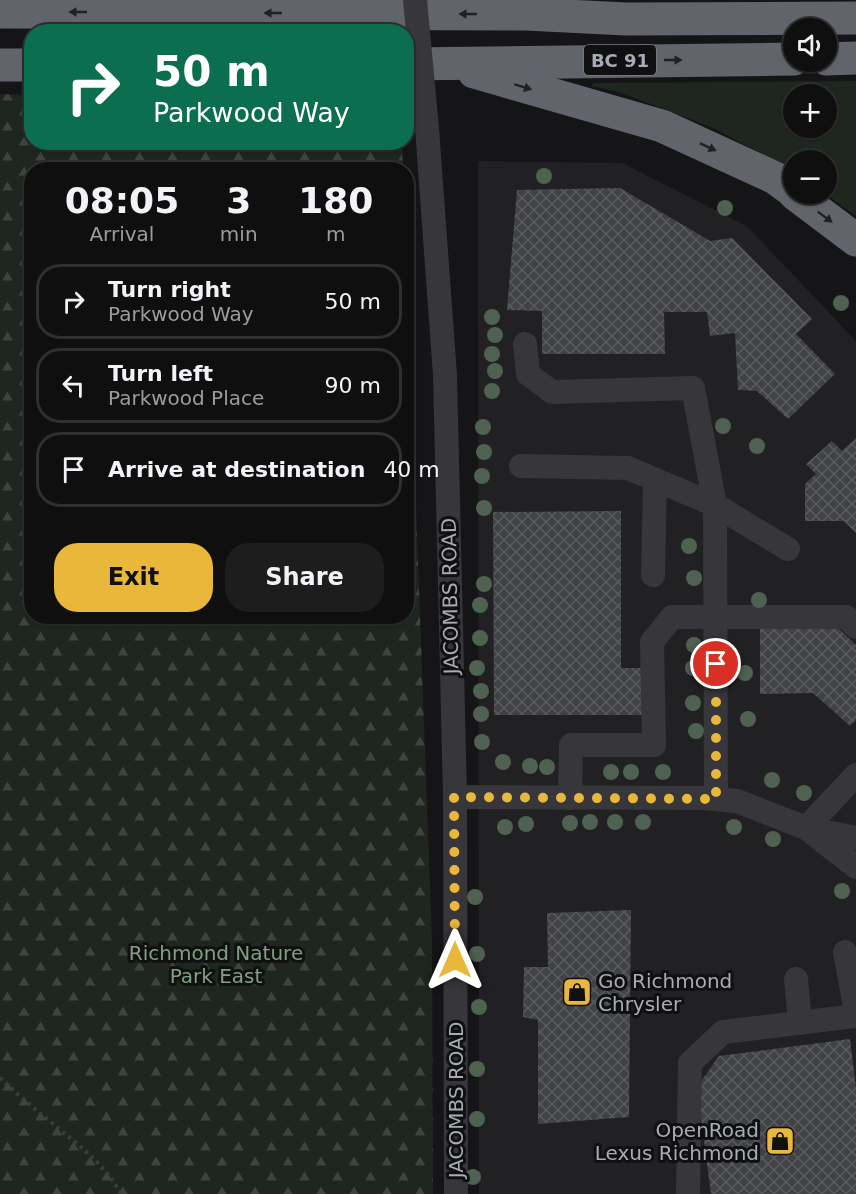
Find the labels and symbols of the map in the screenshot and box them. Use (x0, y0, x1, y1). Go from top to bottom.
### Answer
one-way arrow (68, 7, 87, 17)
one-way arrow (263, 8, 282, 18)
one-way arrow (458, 9, 477, 19)
road number: BC 91 (584, 45, 656, 75)
one-way arrow (664, 55, 683, 65)
one-way arrow (514, 83, 532, 92)
one-way arrow (699, 142, 717, 152)
one-way arrow (818, 210, 833, 222)
street label: JACOMBS ROAD (437, 517, 463, 677)
pin (690, 638, 741, 689)
position arrow (423, 928, 487, 992)
park label: Richmond Nature Park East (129, 941, 303, 988)
place label: Go Richmond Chrysler (598, 969, 732, 1016)
shop icon: Go Richmond Chrysler (561, 976, 593, 1008)
street label: JACOMBS ROAD (444, 1022, 468, 1180)
place label: OpenRoad Lexus Richmond (595, 1118, 759, 1165)
shop icon: OpenRoad Lexus Richmond (764, 1125, 796, 1157)

